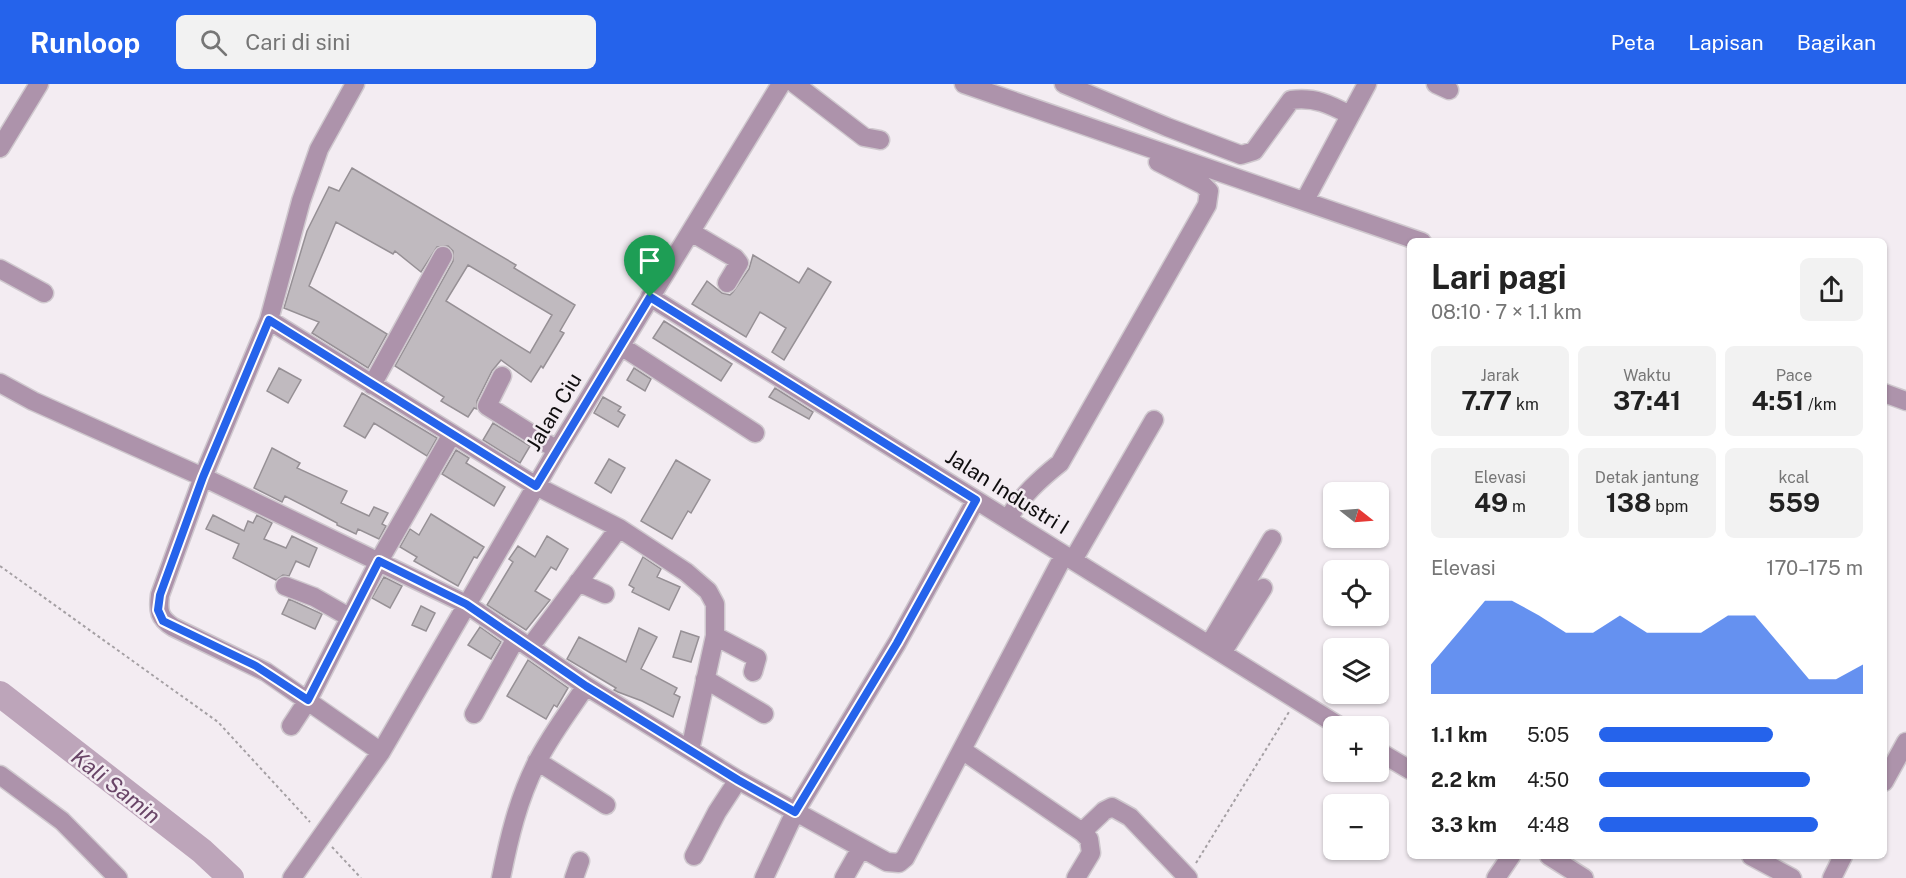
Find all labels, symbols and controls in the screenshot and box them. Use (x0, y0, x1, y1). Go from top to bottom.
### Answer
search box (176, 15, 596, 69)
text: Runloop (30, 26, 140, 59)
icon: search (197, 26, 230, 59)
text: Cari di sini (245, 29, 350, 55)
text: Peta (1611, 30, 1655, 55)
text: Lapisan (1688, 30, 1764, 55)
text: Bagikan (1797, 30, 1876, 55)
pin (624, 235, 675, 297)
icon: arrive (633, 244, 666, 277)
text: Lari pagi (1431, 258, 1567, 296)
button: share (1800, 258, 1863, 321)
text: 08:10 · 7 × 1.1 km (1431, 300, 1582, 324)
text: Jarak (1481, 366, 1519, 385)
text: Waktu (1623, 366, 1671, 385)
text: Pace (1776, 366, 1812, 385)
street label: Jalan Ciu (521, 368, 587, 455)
text: 7.77 (1461, 385, 1512, 416)
text: 37:41 (1613, 385, 1681, 416)
text: 4:51 (1751, 385, 1804, 416)
text: km (1512, 395, 1539, 414)
text: /km (1804, 395, 1837, 414)
street label: Jalan Industri I (941, 444, 1074, 539)
text: Elevasi (1474, 468, 1526, 487)
text: Detak jantung (1595, 468, 1699, 487)
text: kcal (1779, 468, 1809, 487)
north arrow (1323, 482, 1389, 548)
map controls (1323, 482, 1389, 860)
text: 49 (1474, 487, 1508, 518)
text: 138 (1606, 487, 1651, 518)
text: 559 (1768, 487, 1820, 518)
text: m (1508, 497, 1526, 516)
text: bpm (1651, 497, 1688, 516)
text: Elevasi (1431, 556, 1496, 580)
text: 170–175 m (1766, 556, 1863, 580)
button: locate (1323, 560, 1389, 626)
button: layers (1323, 638, 1389, 704)
button: + (1323, 716, 1389, 782)
text: 1.1 km (1431, 723, 1488, 747)
text: 5:05 (1527, 723, 1569, 747)
water label: Kali Samin (67, 743, 165, 829)
text: 2.2 km (1431, 768, 1496, 792)
text: 4:50 (1527, 768, 1569, 792)
button: − (1323, 794, 1389, 860)
text: 3.3 km (1431, 813, 1497, 837)
text: 4:48 (1527, 813, 1569, 837)

